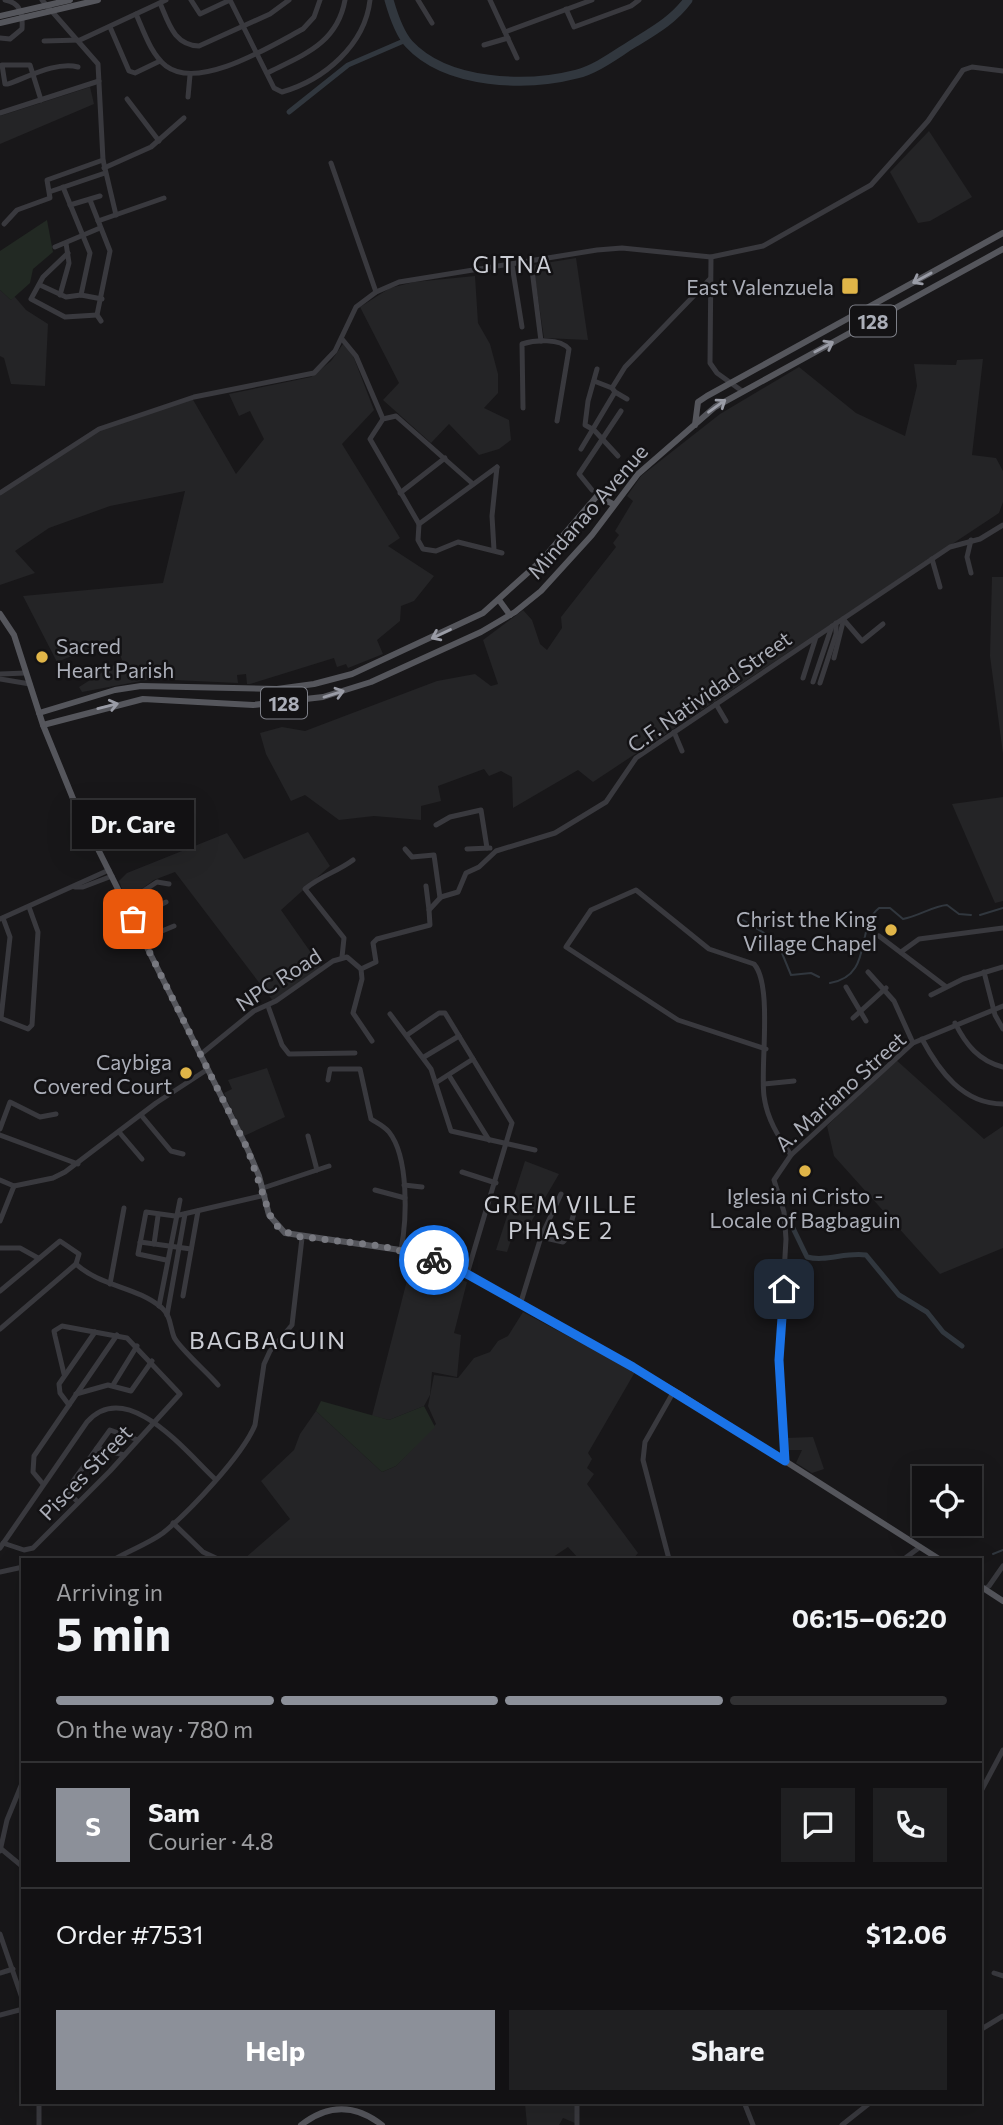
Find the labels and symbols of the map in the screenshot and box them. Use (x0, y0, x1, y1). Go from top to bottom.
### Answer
district label: GITNA (472, 250, 554, 278)
one-way arrow (912, 272, 933, 285)
place label: East Valenzuela (686, 274, 834, 299)
marker: East Valenzuela (840, 276, 860, 296)
road number: 128 (850, 306, 896, 336)
one-way arrow (813, 340, 834, 354)
one-way arrow (707, 399, 726, 414)
street label: Mindanao Avenue (522, 439, 652, 583)
street label: C.F. Natividad Street (622, 625, 796, 757)
one-way arrow (431, 628, 452, 641)
place label: Sacred Heart Parish (56, 633, 174, 682)
marker: Sacred Heart Parish (34, 649, 50, 665)
one-way arrow (322, 686, 344, 699)
road number: 128 (261, 688, 307, 718)
one-way arrow (96, 699, 119, 712)
callout: Dr. Care (72, 800, 194, 849)
pin (103, 889, 163, 949)
place label: Christ the King Village Chapel (736, 906, 877, 955)
marker: Christ the King Village Chapel (883, 922, 899, 938)
street label: NPC Road (231, 942, 325, 1016)
street label: A. Mariano Street (770, 1026, 910, 1156)
place label: Caybiga Covered Court (33, 1049, 172, 1098)
marker: Caybiga Covered Court (178, 1065, 194, 1081)
marker: Iglesia ni Cristo - Locale of Bagbaguin (797, 1163, 813, 1179)
place label: Iglesia ni Cristo - Locale of Bagbaguin (710, 1183, 900, 1232)
district label: GREM VILLE PHASE 2 (484, 1190, 638, 1244)
courier (399, 1225, 469, 1295)
pin (754, 1259, 814, 1319)
district label: BAGBAGUIN (189, 1325, 347, 1354)
street label: Pisces Street (33, 1419, 137, 1525)

